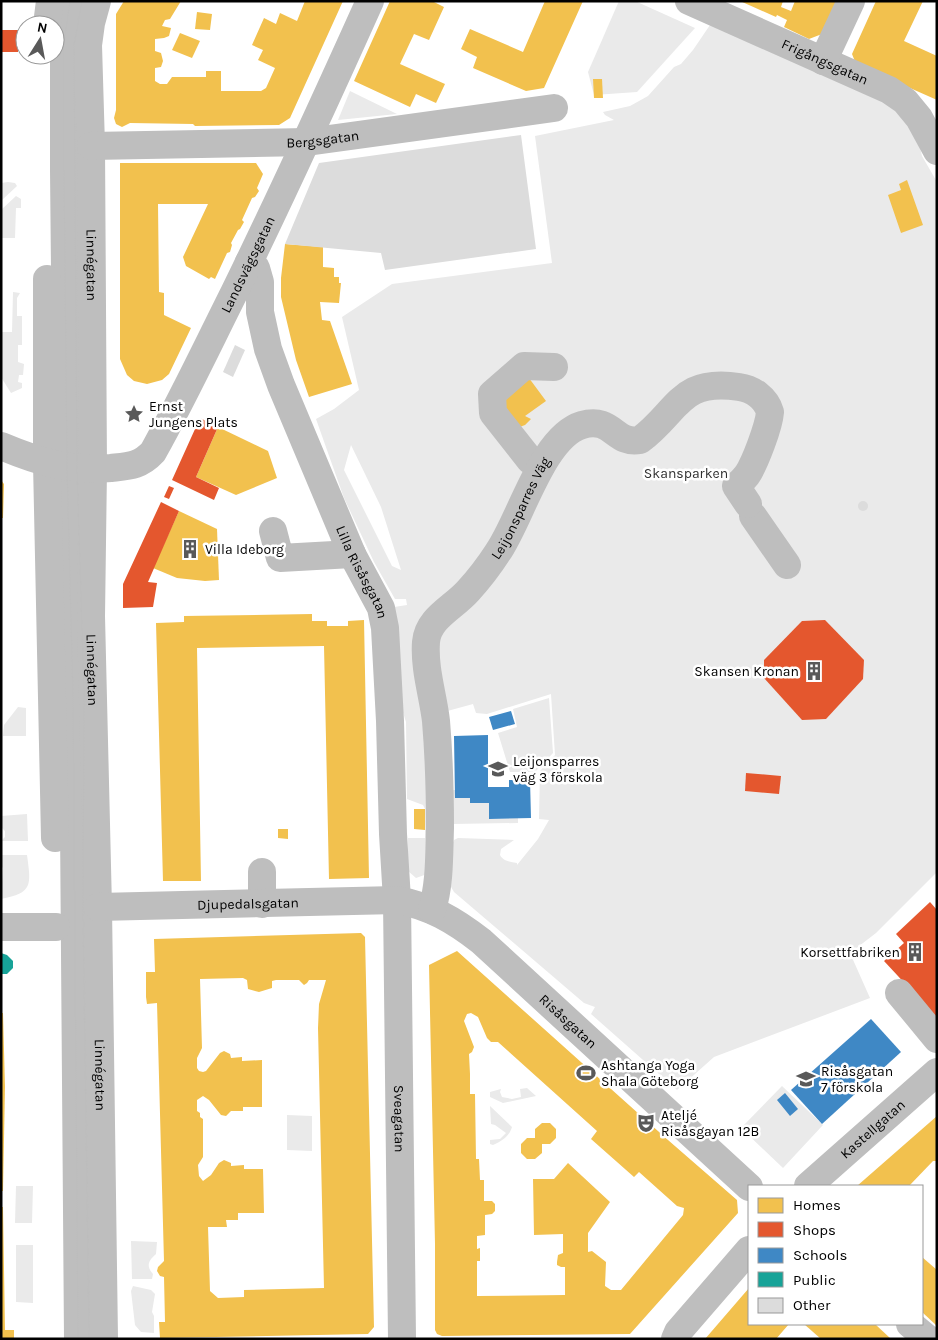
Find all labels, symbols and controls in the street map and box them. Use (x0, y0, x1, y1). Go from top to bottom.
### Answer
north arrow (15, 15, 65, 65)
text: N (36, 18, 49, 37)
street label: Frigångsgatan (779, 35, 871, 89)
street label: Bergsgatan (286, 127, 360, 151)
street label: Landsvägsgatan (217, 213, 279, 316)
street label: Linnégatan (83, 229, 100, 301)
place label: Ernst Jungens Plats (149, 398, 238, 431)
place icon: Ernst Jungens Plats (123, 403, 145, 425)
street label: Leijonsparres Väg (487, 454, 554, 563)
park label: Skansparken (644, 465, 728, 482)
street label: Lilla Risåsgatan (332, 523, 391, 620)
building icon: Villa Ideborg (179, 538, 201, 560)
place label: Villa Ideborg (205, 541, 284, 558)
street label: Linnégatan (82, 634, 101, 706)
building icon: Skansen Kronan (803, 660, 825, 682)
place label: Skansen Kronan (694, 663, 799, 680)
place label: Leijonsparres väg 3 förskola (513, 753, 603, 786)
school or university icon: Leijonsparres väg 3 förskola (487, 758, 509, 780)
street label: Djupedalsgatan (197, 894, 299, 914)
building icon: Korsettfabriken (904, 941, 926, 963)
place label: Korsettfabriken (800, 944, 900, 961)
street label: Risåsgatan (536, 991, 600, 1052)
street label: Linnégatan (91, 1039, 109, 1111)
place label: Ashtanga Yoga Shala Göteborg (601, 1057, 698, 1090)
sports icon: Ashtanga Yoga Shala Göteborg (575, 1062, 597, 1084)
place label: Risåsgatan 7 förskola (821, 1063, 893, 1096)
school or university icon: Risåsgatan 7 förskola (795, 1068, 817, 1090)
street label: Sveagatan (390, 1085, 408, 1153)
street label: Kastellgatan (837, 1096, 909, 1163)
place label: Ateljé Risåsgayan 12B (661, 1107, 759, 1140)
theatre icon: Ateljé Risåsgayan 12B (635, 1112, 657, 1134)
legend (748, 1185, 923, 1325)
text: Homes (793, 1196, 841, 1214)
text: Shops (793, 1221, 836, 1239)
text: Schools (793, 1246, 847, 1264)
text: Public (793, 1271, 836, 1289)
text: Other (793, 1296, 831, 1314)

